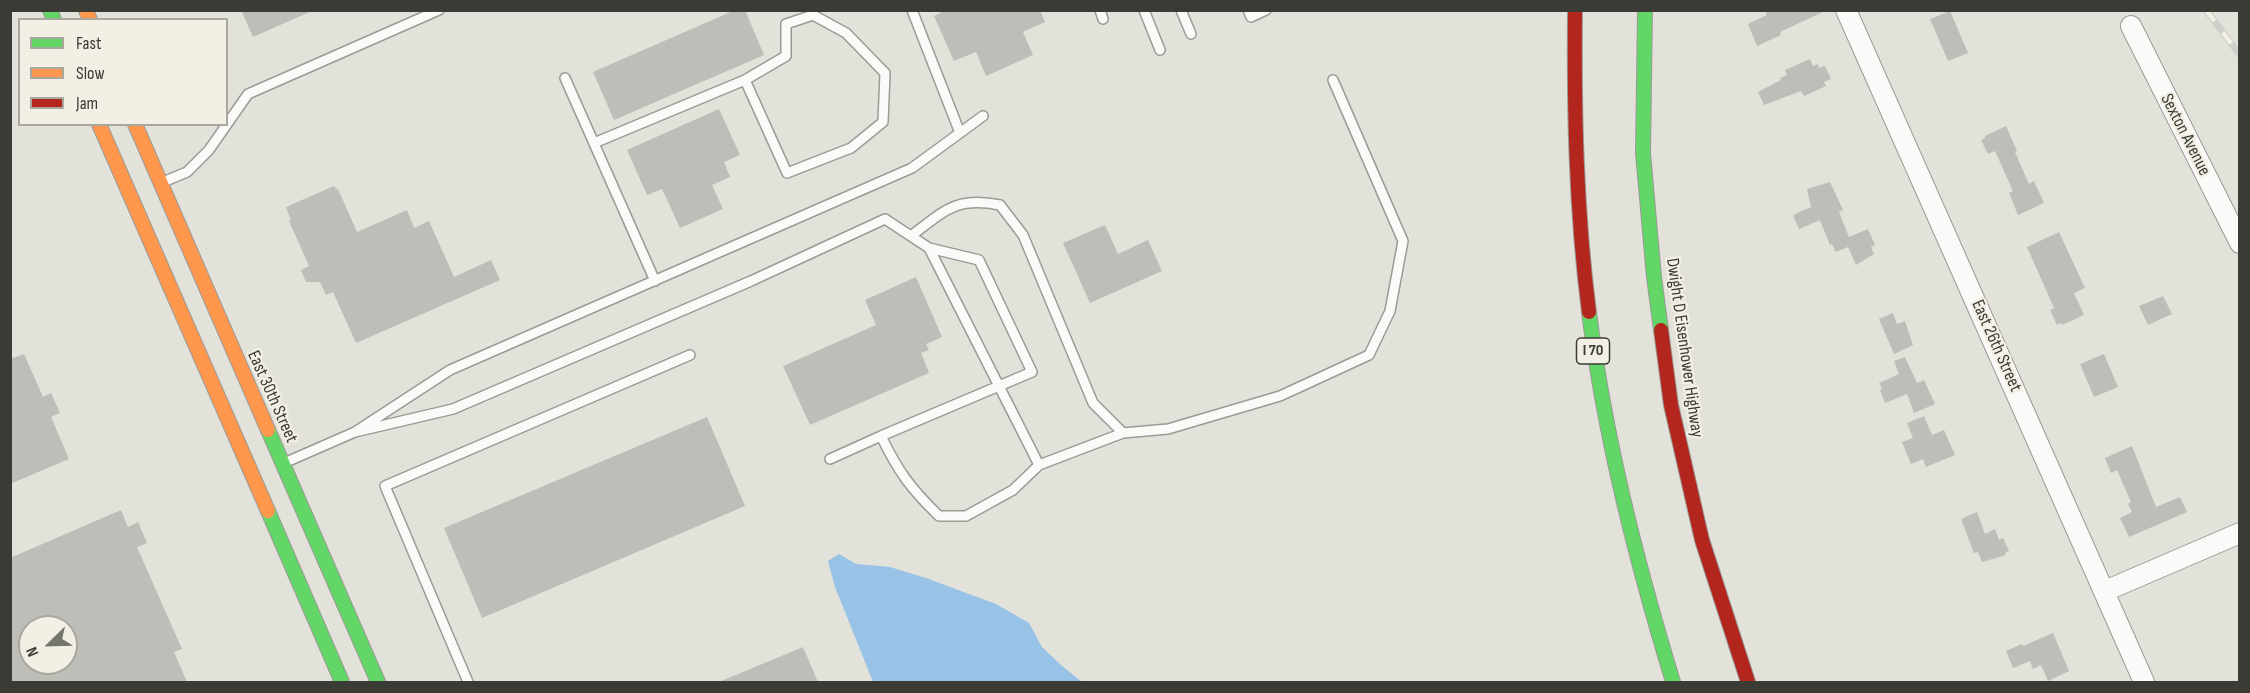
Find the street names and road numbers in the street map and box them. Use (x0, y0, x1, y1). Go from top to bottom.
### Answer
street label: Sexton Avenue (2155, 91, 2215, 179)
street label: Dwight D Eisenhower Highway (1661, 257, 1707, 439)
street label: East 26th Street (1966, 297, 2026, 395)
road number: I 70 (1576, 338, 1610, 364)
street label: East 30th Street (242, 348, 302, 446)

